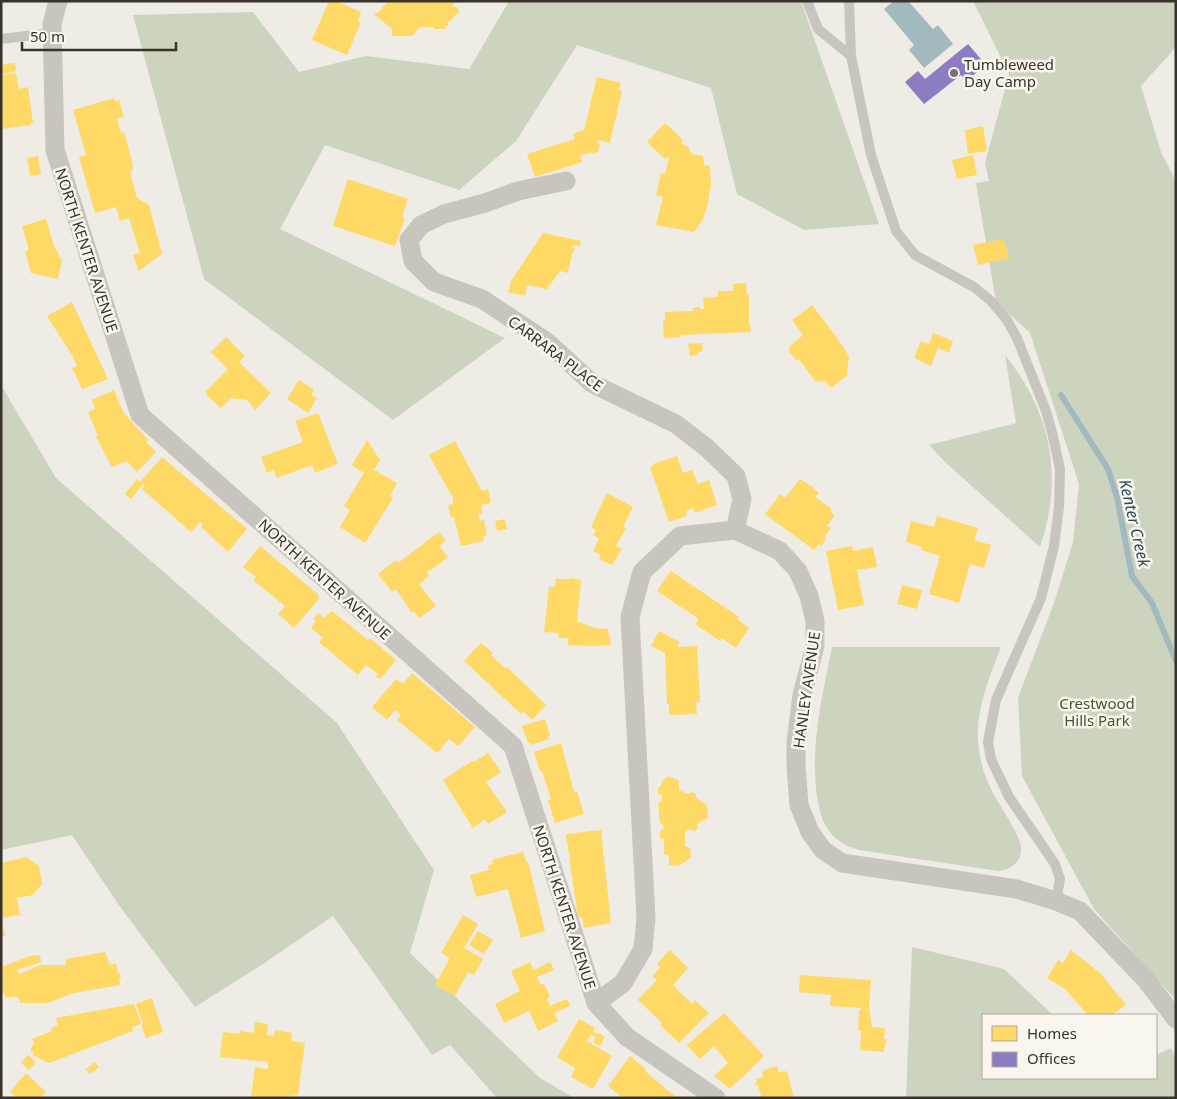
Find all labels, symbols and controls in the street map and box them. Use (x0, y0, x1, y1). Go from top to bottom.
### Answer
scale bar (22, 20, 176, 52)
text: 50 m (30, 26, 65, 46)
place label: Tumbleweed Day Camp (964, 54, 1054, 91)
marker: Tumbleweed Day Camp (948, 67, 960, 79)
street label: NORTH KENTER AVENUE (51, 165, 123, 335)
street label: CARRARA PLACE (504, 311, 608, 395)
water label: Kenter Creek (1114, 477, 1156, 570)
street label: NORTH KENTER AVENUE (254, 514, 396, 644)
street label: HANLEY AVENUE (788, 630, 824, 750)
park label: Crestwood Hills Park (1059, 693, 1135, 730)
street label: NORTH KENTER AVENUE (529, 822, 601, 992)
legend (982, 1014, 1157, 1079)
text: Homes (1027, 1023, 1077, 1043)
text: Offices (1027, 1048, 1076, 1068)

